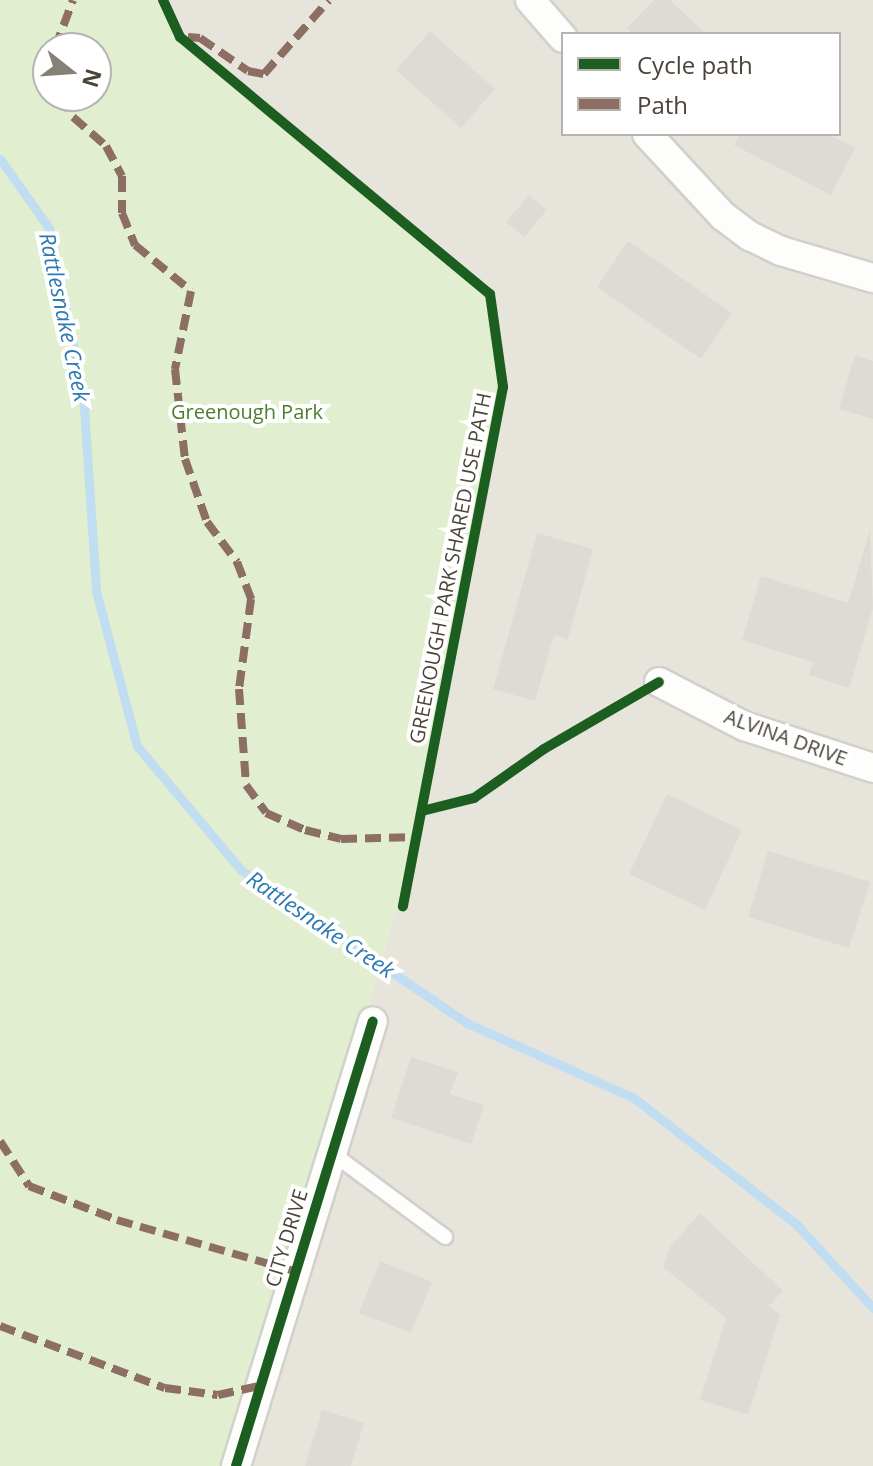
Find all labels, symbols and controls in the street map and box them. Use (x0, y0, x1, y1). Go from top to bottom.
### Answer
north arrow (32, 32, 112, 112)
legend (561, 32, 841, 136)
text: Cycle path (637, 48, 753, 81)
text: N (76, 65, 110, 91)
text: Path (637, 88, 688, 121)
water label: Rattlesnake Creek (34, 230, 96, 404)
street label: GREENOUGH PARK SHARED USE PATH (404, 390, 496, 746)
park label: Greenough Park (171, 399, 323, 423)
street label: ALVINA DRIVE (721, 704, 851, 770)
water label: Rattlesnake Creek (242, 865, 400, 983)
street label: CITY DRIVE (260, 1186, 312, 1290)

